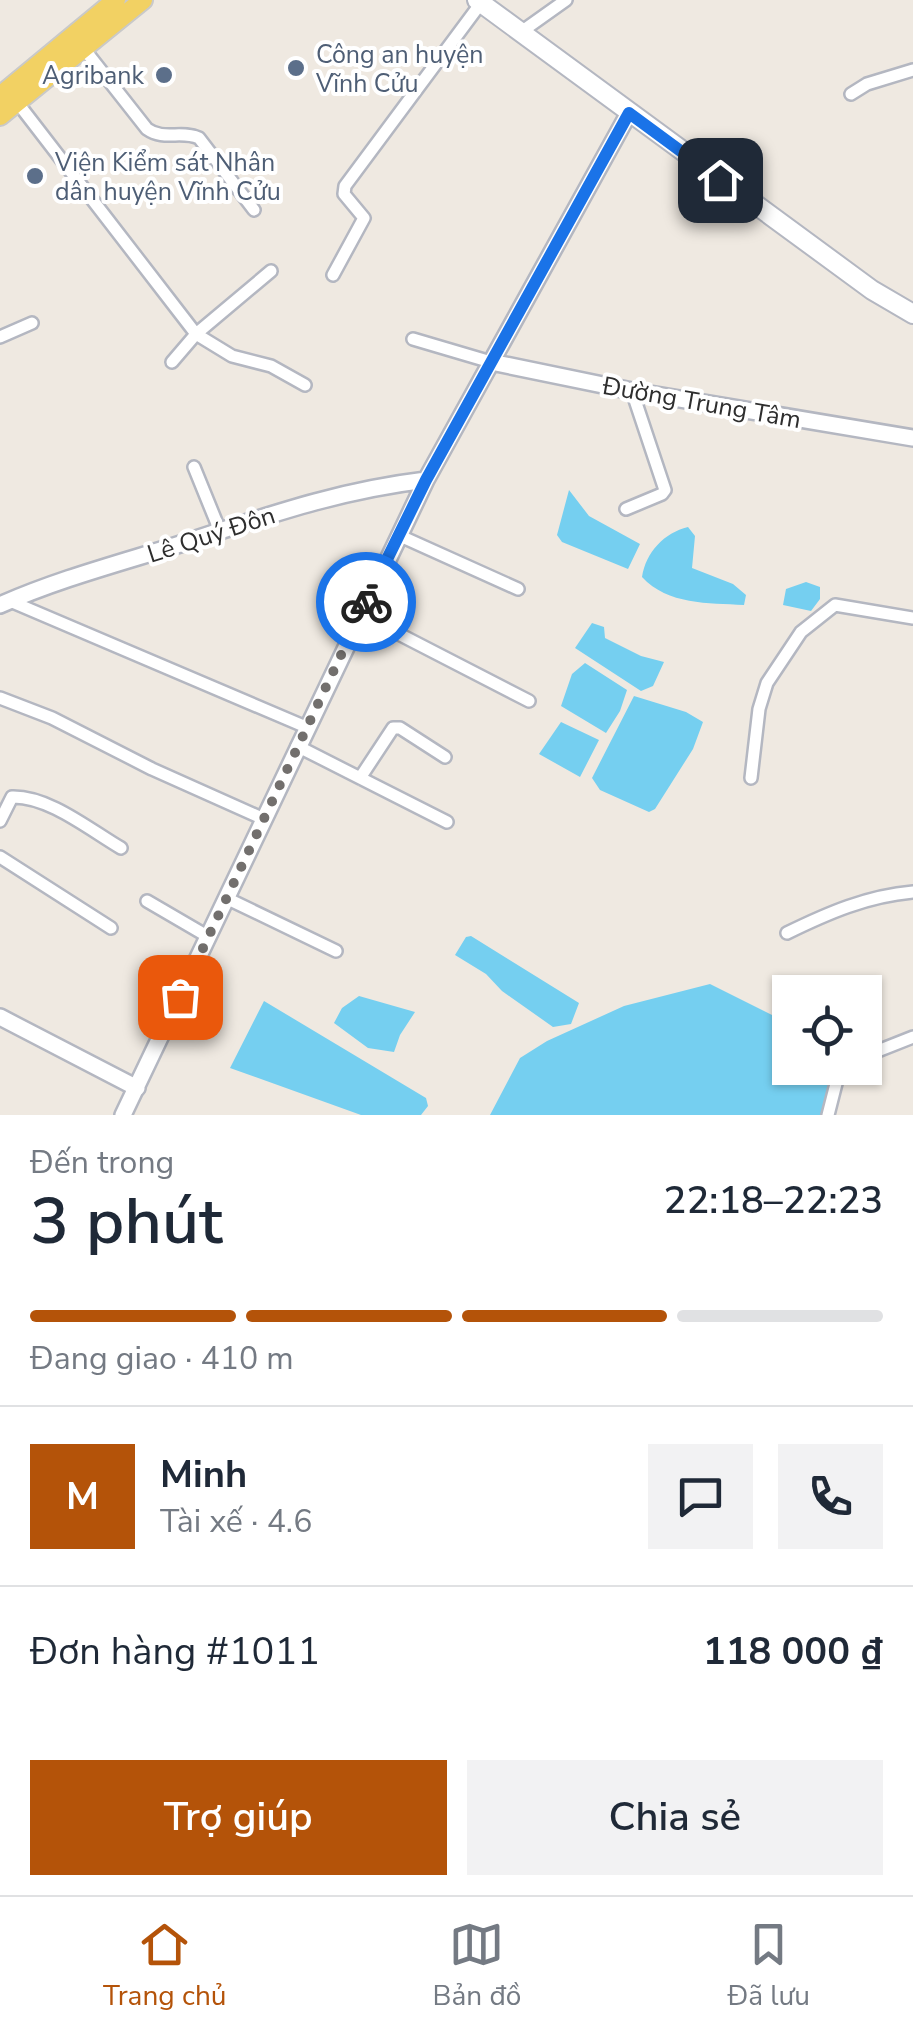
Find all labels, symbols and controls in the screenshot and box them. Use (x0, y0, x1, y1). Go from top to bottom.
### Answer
place label: Công an huyện Vĩnh Cửu (315, 38, 483, 101)
marker: Công an huyện Vĩnh Cửu (285, 57, 307, 79)
place label: Agribank (42, 59, 144, 93)
marker: Agribank (153, 64, 175, 86)
pin (678, 138, 763, 223)
place label: Viện Kiểm sát Nhân dân huyện Vĩnh Cửu (54, 146, 281, 209)
icon: home (693, 153, 748, 208)
marker: Viện Kiểm sát Nhân dân huyện Vĩnh Cửu (24, 165, 46, 187)
street label: Đường Trung Tâm (599, 369, 804, 437)
street label: Lê Quý Đôn (143, 498, 279, 572)
courier (316, 552, 416, 652)
icon: bike (339, 575, 394, 630)
pin (138, 955, 223, 1040)
icon: bag (153, 970, 208, 1025)
map controls (772, 975, 882, 1085)
button: locate (772, 975, 882, 1085)
text: Đến trong (30, 1141, 174, 1184)
text: 22:18–22:23 (664, 1175, 883, 1226)
text: 3 phút (30, 1177, 223, 1266)
text: Đang giao · 410 m (30, 1337, 294, 1380)
button: chat (648, 1444, 753, 1549)
button: phone (778, 1444, 883, 1549)
text: Minh (160, 1449, 247, 1500)
text: M (66, 1471, 99, 1522)
text: Tài xế · 4.6 (160, 1500, 312, 1543)
text: Đơn hàng #1011 (30, 1626, 320, 1677)
text: 118 000 ₫ (703, 1626, 883, 1677)
button: Trợ giúp (30, 1760, 447, 1875)
button: Chia sẻ (467, 1760, 883, 1875)
tab: Trang chủ (103, 1917, 227, 2015)
tab: Bản đồ (433, 1917, 521, 2015)
tab: Đã lưu (727, 1917, 810, 2015)

